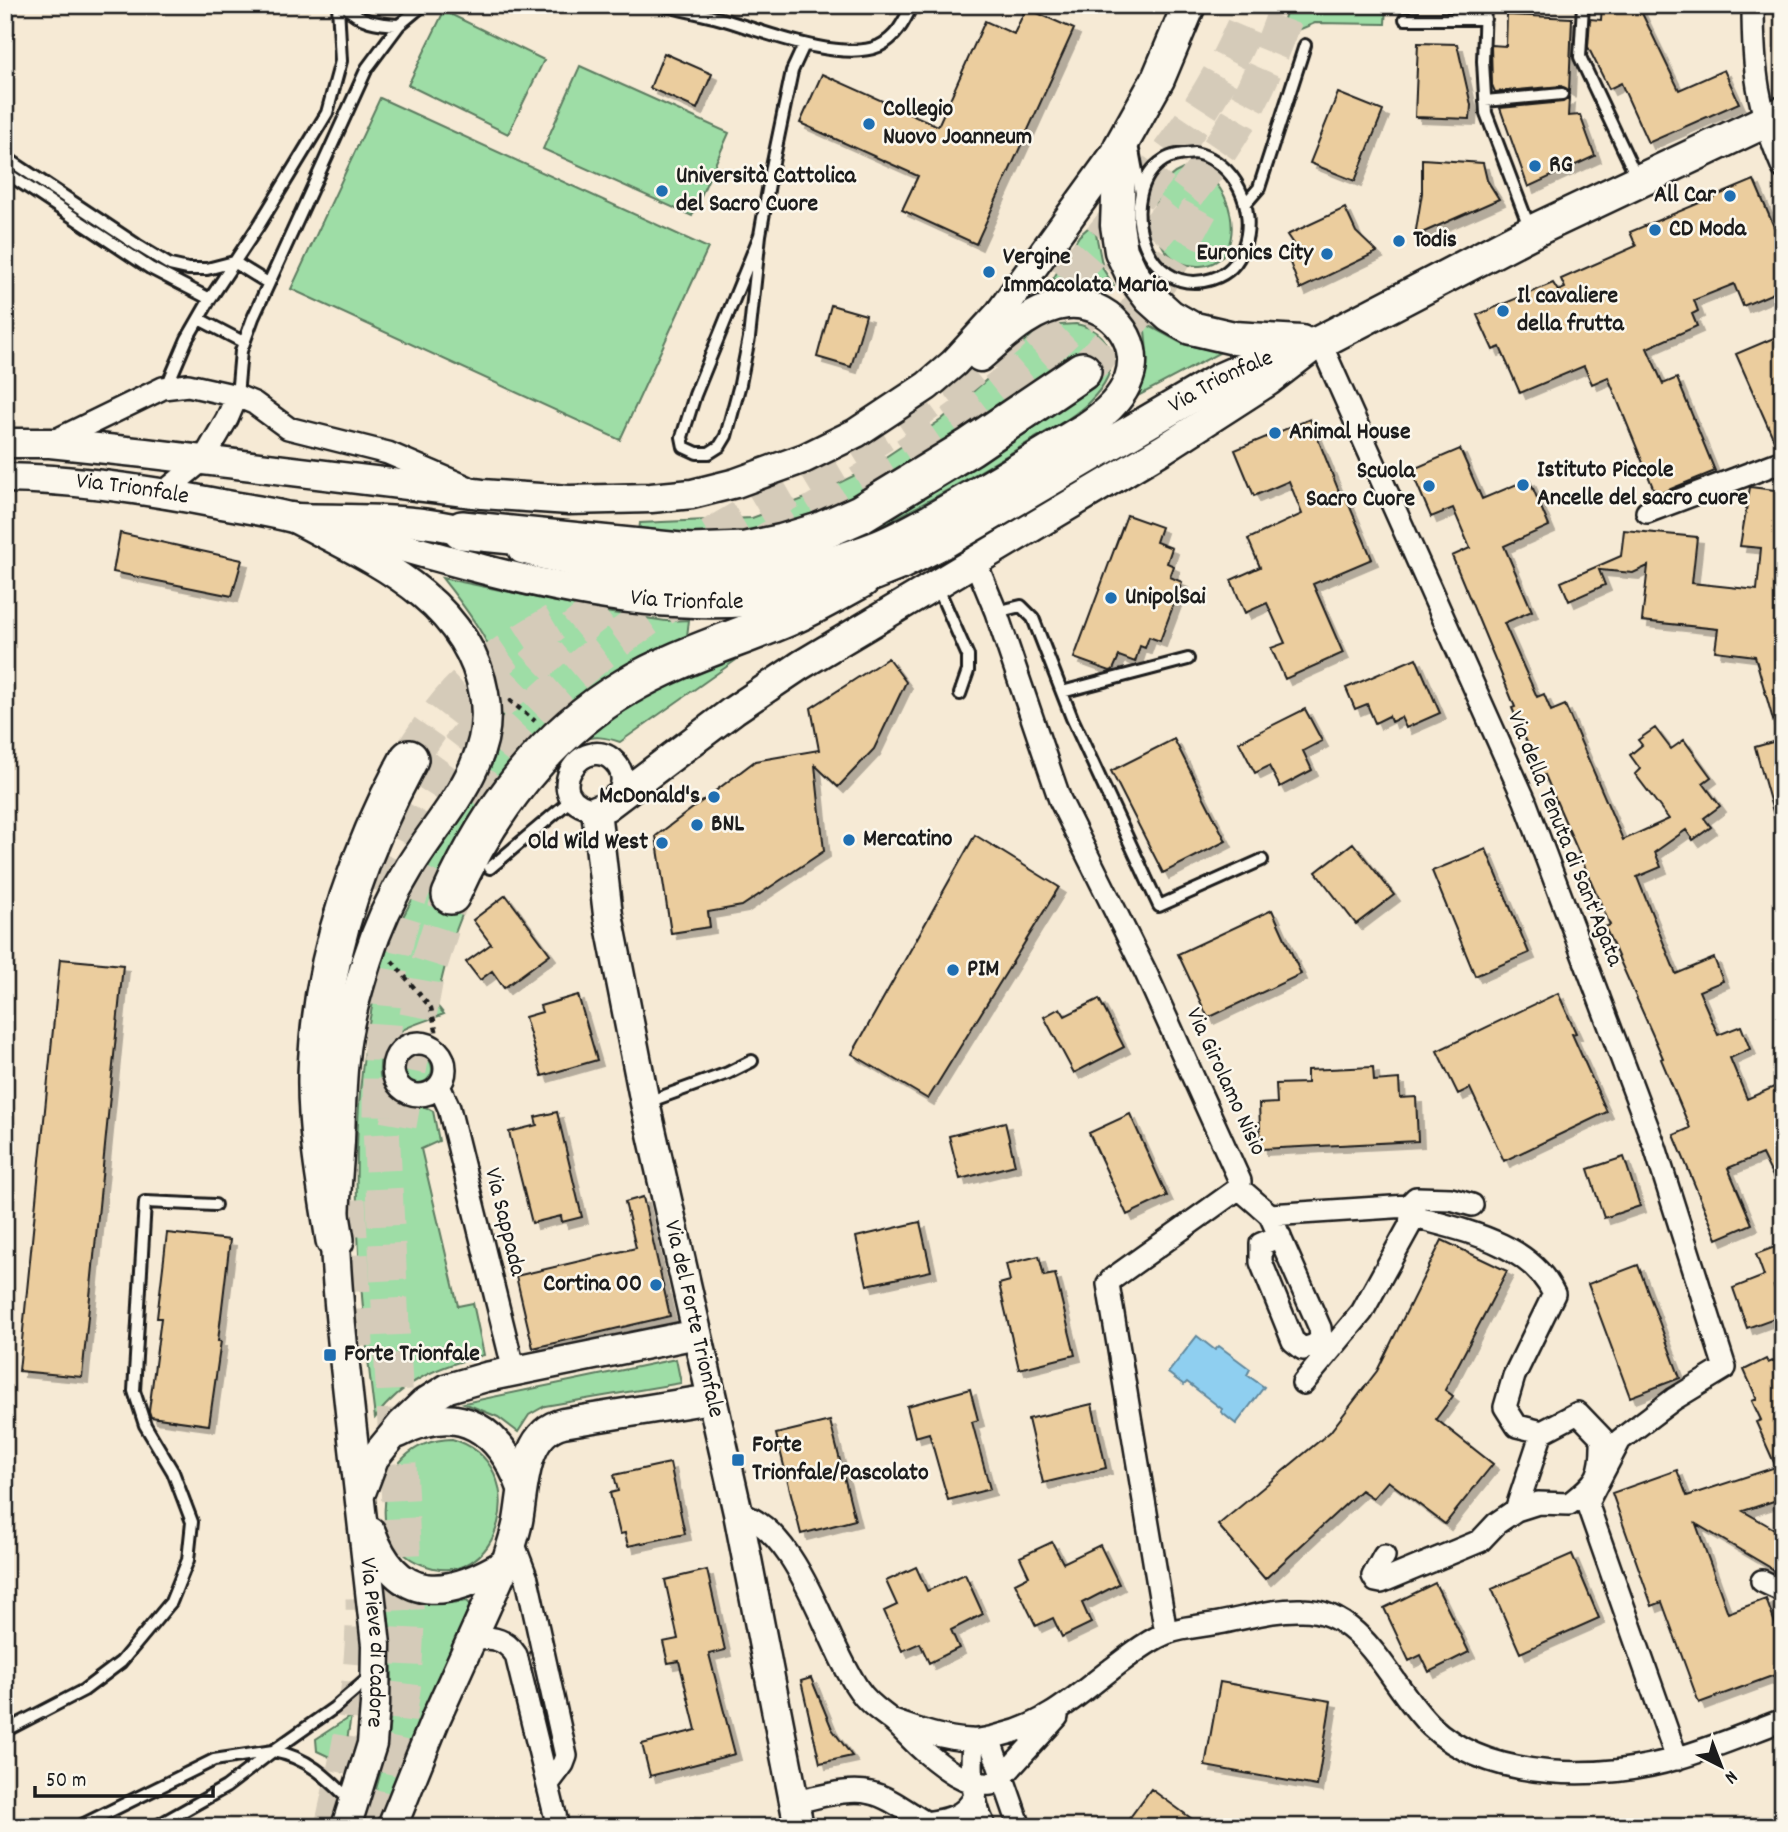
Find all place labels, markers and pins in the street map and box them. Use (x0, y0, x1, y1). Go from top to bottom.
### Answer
place label: Collegio Nuovo Joanneum (883, 93, 1032, 155)
marker: Collegio Nuovo Joanneum (861, 116, 877, 132)
place label: RG (1549, 149, 1573, 183)
marker: RG (1527, 158, 1543, 174)
place label: Università Cattolica del Sacro Cuore (676, 160, 857, 222)
place label: All Car (1654, 179, 1717, 213)
marker: Università Cattolica del Sacro Cuore (654, 183, 670, 199)
marker: All Car (1722, 188, 1738, 204)
place label: CD Moda (1669, 213, 1747, 247)
marker: CD Moda (1647, 222, 1663, 238)
place label: Todis (1413, 224, 1457, 258)
marker: Todis (1391, 233, 1407, 249)
place label: Euronics City (1197, 237, 1314, 271)
place label: Vergine Immacolata Maria (1003, 241, 1168, 303)
marker: Euronics City (1319, 246, 1335, 262)
marker: Vergine Immacolata Maria (981, 264, 997, 280)
place label: Il cavaliere della frutta (1517, 280, 1624, 342)
marker: Il cavaliere della frutta (1495, 303, 1511, 319)
place label: Animal House (1289, 416, 1411, 450)
marker: Animal House (1267, 425, 1283, 441)
place label: Istituto Piccole Ancelle del sacro cuore (1537, 454, 1749, 516)
place label: Scuola Sacro Cuore (1306, 455, 1416, 517)
marker: Istituto Piccole Ancelle del sacro cuore (1515, 477, 1531, 493)
marker: Scuola Sacro Cuore (1421, 478, 1437, 494)
place label: UnipolSai (1125, 581, 1206, 615)
marker: UnipolSai (1103, 590, 1119, 606)
place label: McDonald's (599, 780, 700, 814)
marker: McDonald's (706, 789, 722, 805)
place label: BNL (711, 808, 744, 842)
marker: BNL (689, 817, 705, 833)
place label: Mercatino (863, 823, 953, 857)
place label: Old Wild West (528, 826, 648, 860)
marker: Mercatino (841, 832, 857, 848)
marker: Old Wild West (654, 835, 670, 851)
place label: PIM (967, 953, 999, 987)
marker: PIM (945, 962, 961, 978)
place label: Cortina 00 (543, 1268, 642, 1302)
marker: Cortina 00 (648, 1277, 664, 1293)
place label: Forte Trionfale (344, 1338, 480, 1372)
marker: Forte Trionfale (322, 1347, 338, 1363)
place label: Forte Trionfale/Pascolato (752, 1429, 929, 1491)
marker: Forte Trionfale/Pascolato (730, 1452, 746, 1468)

